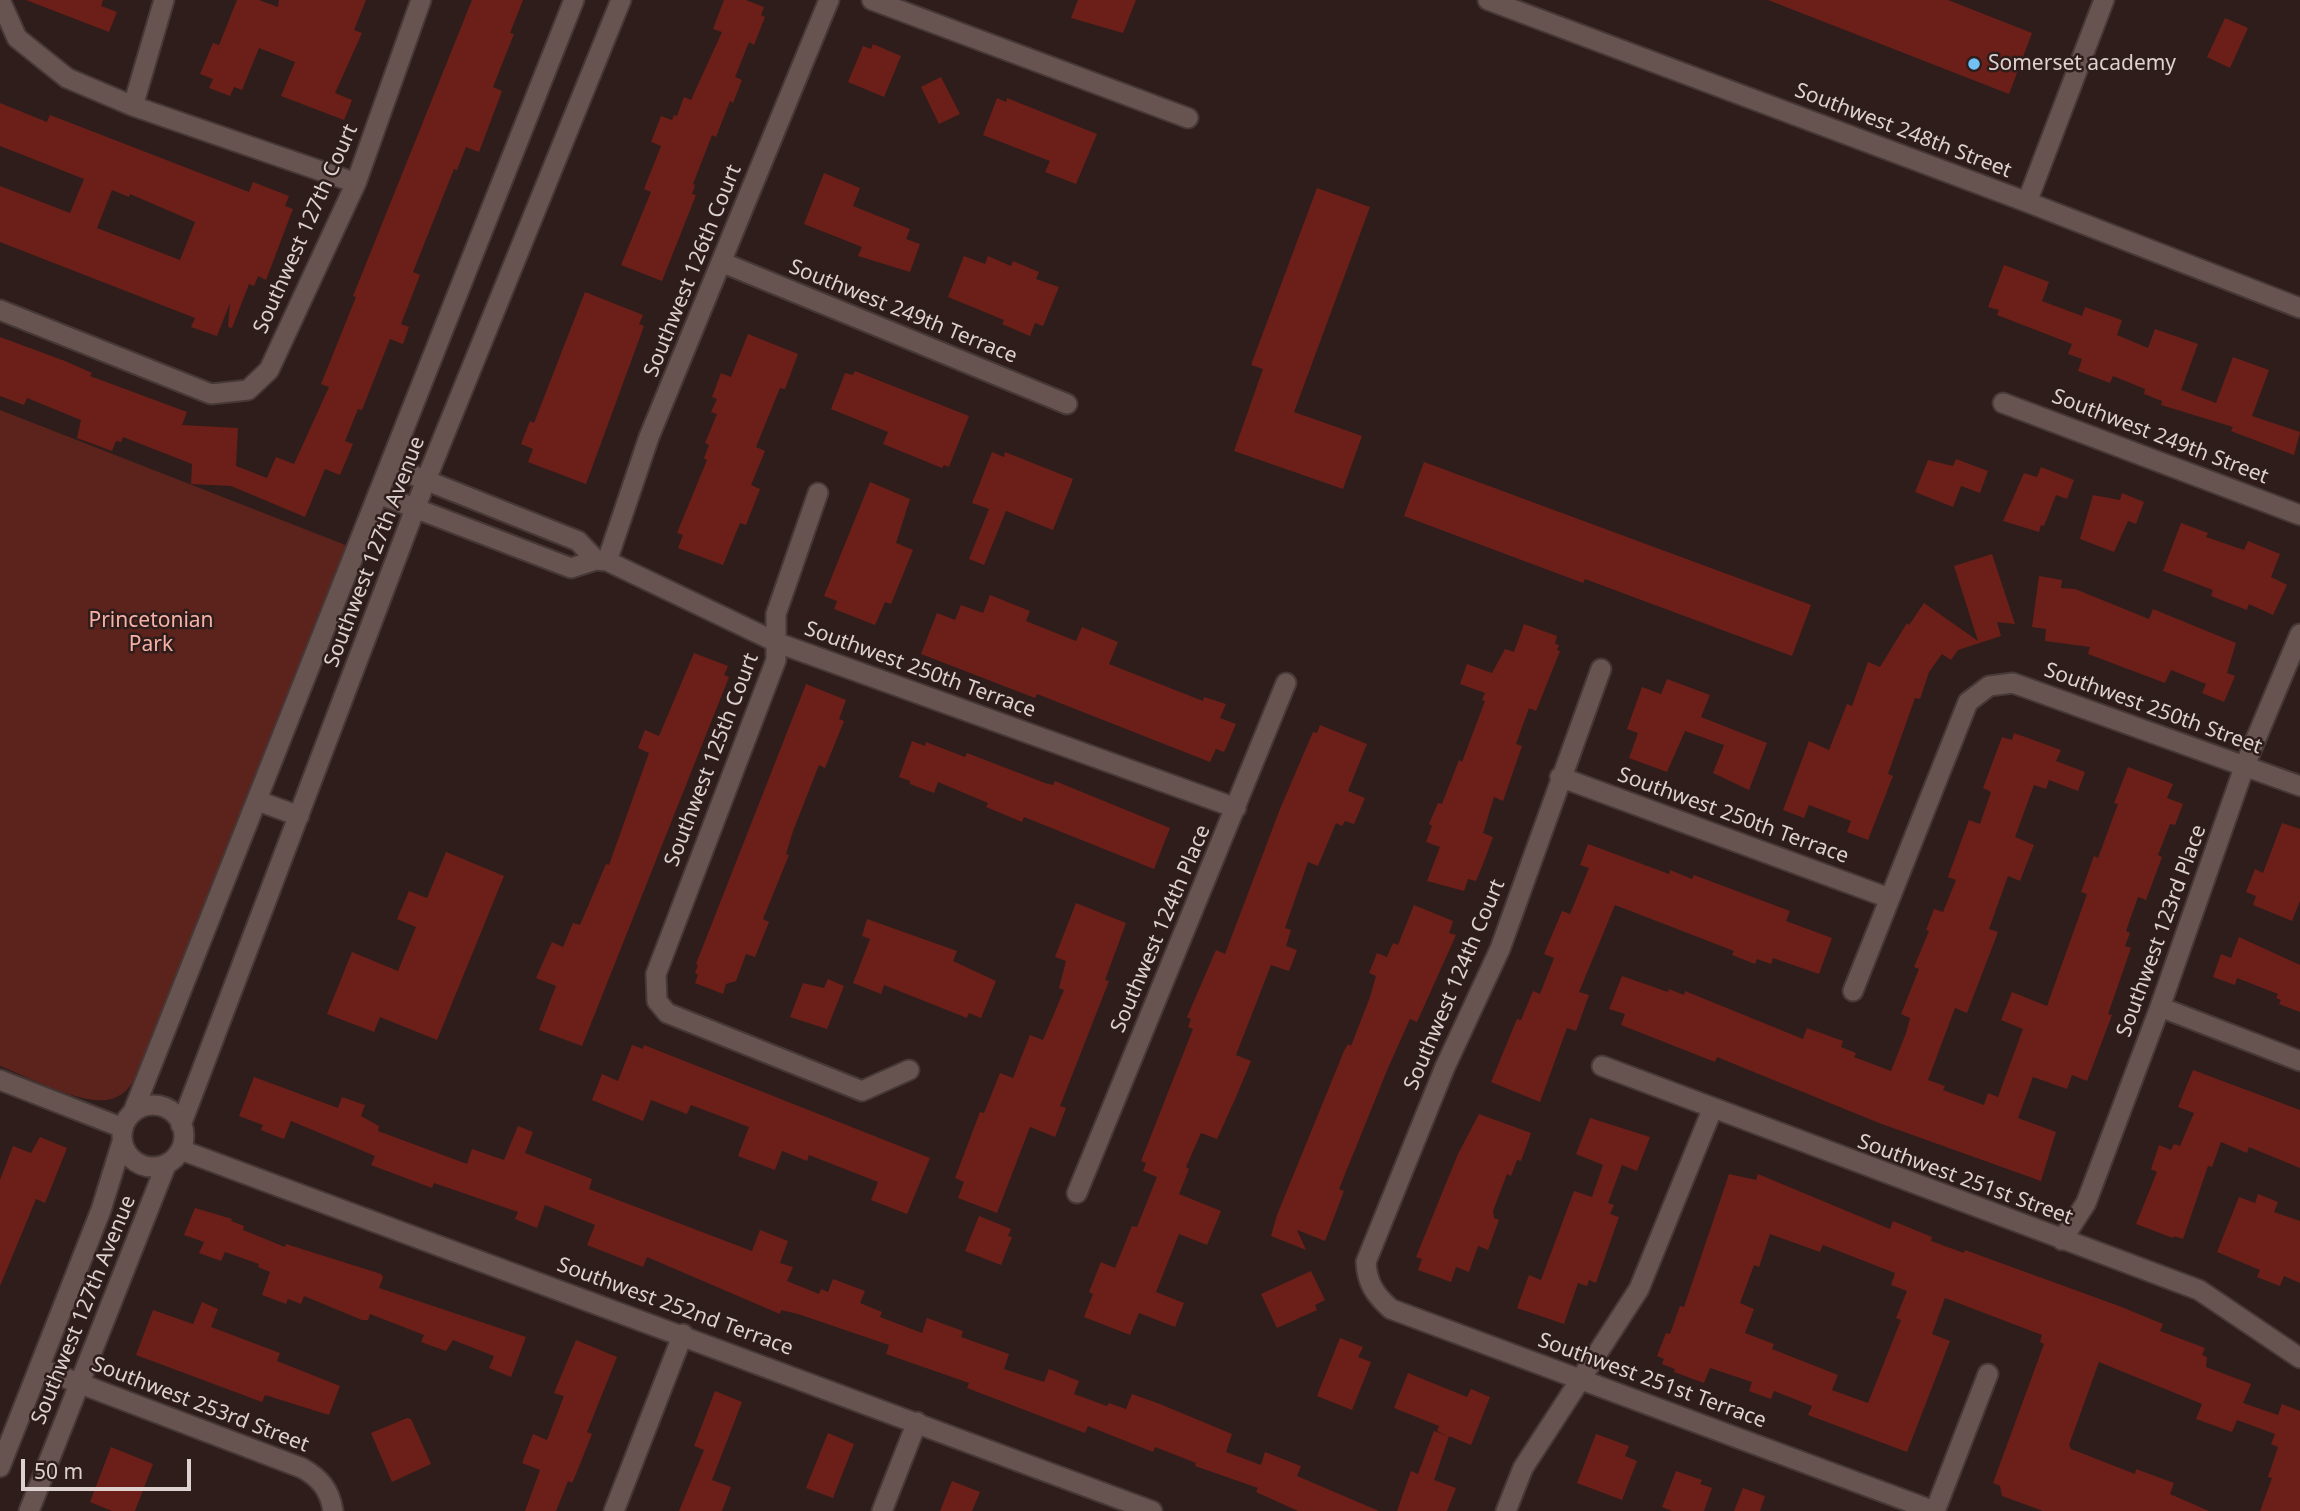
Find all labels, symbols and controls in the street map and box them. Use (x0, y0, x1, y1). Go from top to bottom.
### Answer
place label: Somerset academy (1988, 51, 2176, 77)
marker: Somerset academy (1966, 56, 1982, 72)
street label: Southwest 248th Street (1791, 78, 2015, 184)
street label: Southwest 127th Court (248, 120, 364, 338)
street label: Southwest 126th Court (639, 161, 747, 381)
street label: Southwest 249th Terrace (785, 255, 1021, 369)
street label: Southwest 249th Street (2048, 384, 2272, 490)
street label: Southwest 127th Avenue (319, 433, 431, 671)
park label: Princetonian Park (88, 608, 214, 658)
street label: Southwest 250th Terrace (801, 616, 1039, 724)
street label: Southwest 125th Court (660, 650, 764, 870)
street label: Southwest 250th Street (2041, 658, 2265, 760)
street label: Southwest 250th Terrace (1614, 762, 1852, 870)
street label: Southwest 124th Place (1106, 821, 1216, 1037)
street label: Southwest 123rd Place (2112, 822, 2212, 1040)
street label: Southwest 124th Court (1399, 876, 1511, 1094)
street label: Southwest 251st Street (1854, 1129, 2076, 1231)
street label: Southwest 127th Avenue (26, 1192, 142, 1428)
street label: Southwest 252nd Terrace (554, 1253, 796, 1361)
street label: Southwest 251st Terrace (1534, 1328, 1770, 1434)
street label: Southwest 253rd Street (88, 1352, 312, 1458)
scale bar (24, 1444, 194, 1488)
text: 50 m (34, 1457, 83, 1485)

